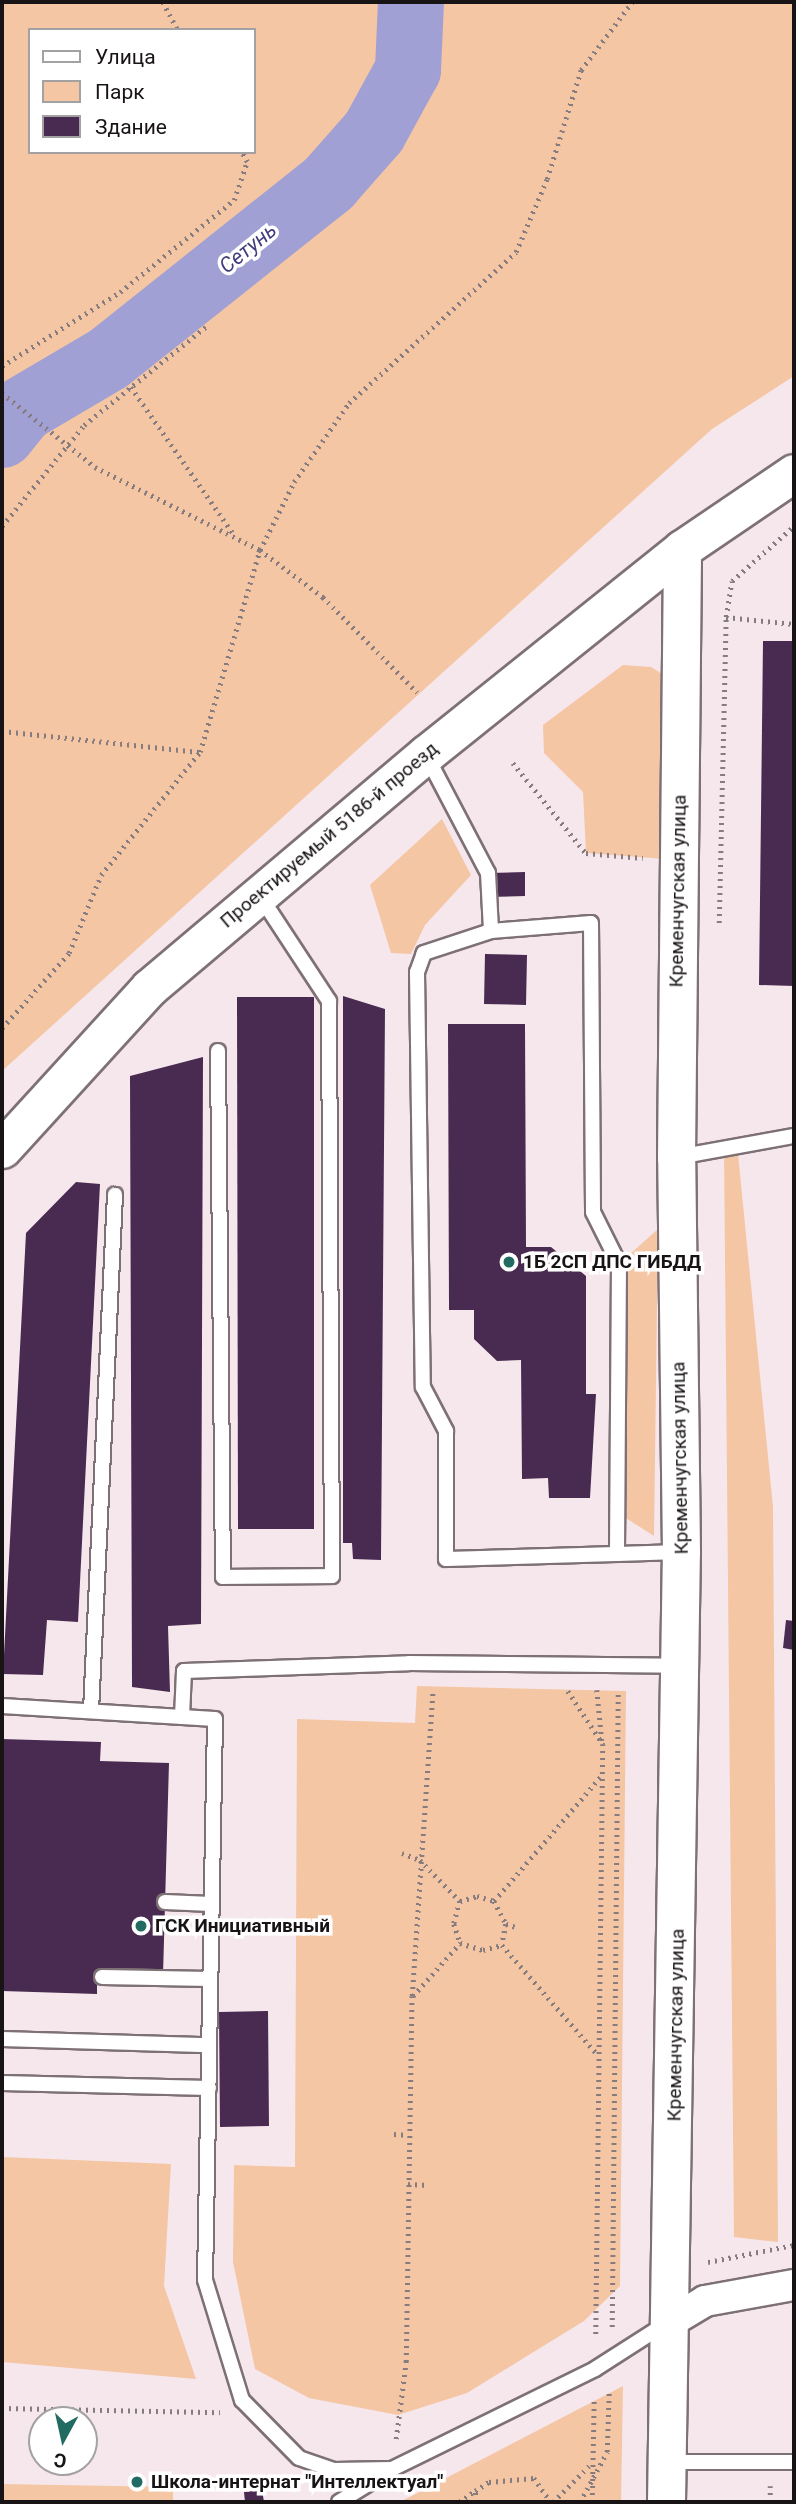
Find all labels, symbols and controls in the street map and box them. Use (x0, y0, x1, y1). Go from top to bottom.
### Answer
legend (28, 28, 256, 154)
text: Улица (95, 45, 156, 69)
text: Парк (95, 80, 145, 104)
text: Здание (95, 115, 167, 139)
water label: Сетунь (214, 217, 282, 279)
street label: Проектируемый 5186-й проезд (216, 737, 442, 933)
street label: Кременчугская улица (665, 794, 691, 988)
place label: 1Б 2СП ДПС ГИБДД (523, 1251, 701, 1273)
marker: 1Б 2СП ДПС ГИБДД (501, 1254, 517, 1270)
street label: Кременчугская улица (667, 1361, 693, 1555)
place label: ГСК Инициативный (155, 1915, 330, 1937)
marker: ГСК Инициативный (133, 1918, 149, 1934)
street label: Кременчугская улица (663, 1928, 689, 2122)
north arrow (28, 2406, 98, 2476)
text: С (53, 2448, 68, 2473)
place label: Школа-интернат "Интеллектуал" (151, 2471, 443, 2493)
marker: Школа-интернат "Интеллектуал" (129, 2474, 145, 2490)

